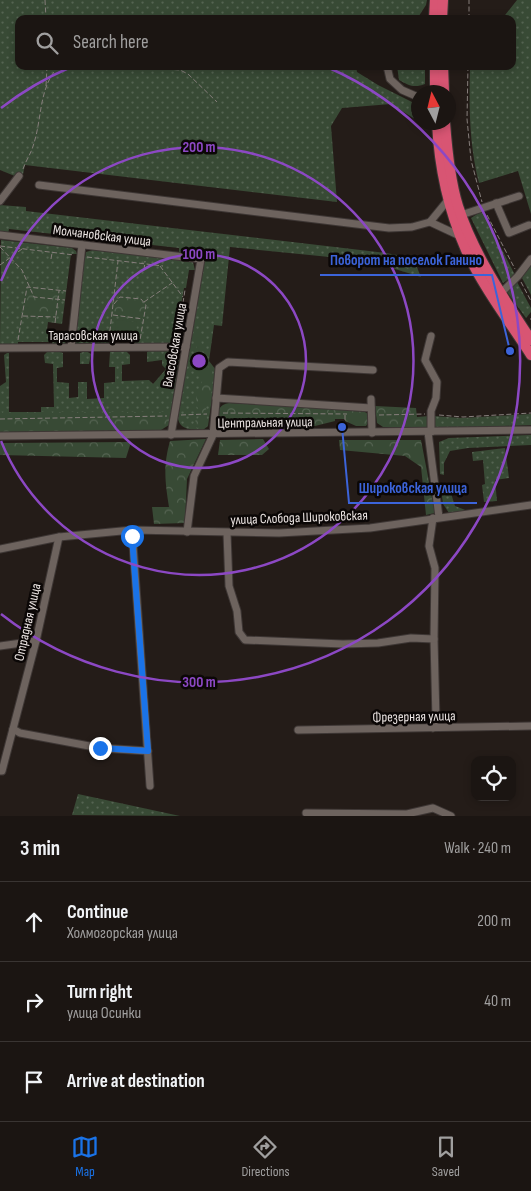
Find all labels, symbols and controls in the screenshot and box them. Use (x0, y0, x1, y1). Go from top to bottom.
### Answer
search box (15, 15, 516, 70)
icon: search (33, 29, 61, 57)
text: Search here (73, 31, 149, 54)
north arrow (411, 85, 456, 130)
text: 200 m (182, 138, 216, 157)
street label: Молчановская улица (52, 221, 152, 250)
text: 100 m (183, 245, 215, 264)
callout: Поворот на поселок Ганино (320, 245, 492, 275)
text: Поворот на поселок Ганино (330, 251, 482, 270)
street label: Власовская улица (159, 302, 190, 389)
street label: Тарасовская улица (48, 327, 138, 344)
centre of rings (190, 352, 208, 370)
street label: Центральная улица (217, 413, 313, 432)
callout: Широковская улица (349, 473, 477, 503)
text: Широковская улица (359, 479, 467, 498)
street label: улица Слобода Широковская (230, 507, 368, 528)
route start (121, 525, 144, 548)
street label: Отрадная улица (10, 582, 45, 663)
text: 300 m (182, 673, 216, 692)
street label: Фрезерная улица (372, 707, 456, 726)
route end (89, 737, 112, 760)
map controls (471, 756, 516, 801)
button: locate (471, 756, 516, 801)
text: 3 min (20, 836, 60, 861)
text: Walk · 240 m (444, 839, 511, 858)
text: Continue (67, 901, 128, 924)
icon: ahead (20, 908, 48, 936)
text: 200 m (477, 912, 511, 931)
text: Холмогорская улица (67, 924, 178, 943)
text: Turn right (67, 981, 132, 1004)
icon: right (20, 988, 48, 1016)
text: 40 m (484, 992, 511, 1011)
text: улица Осинки (67, 1004, 141, 1023)
icon: arrive (20, 1068, 48, 1096)
text: Arrive at destination (67, 1070, 205, 1093)
tab: Map (71, 1133, 99, 1180)
tab: Directions (241, 1133, 290, 1180)
tab: Saved (432, 1133, 460, 1180)

